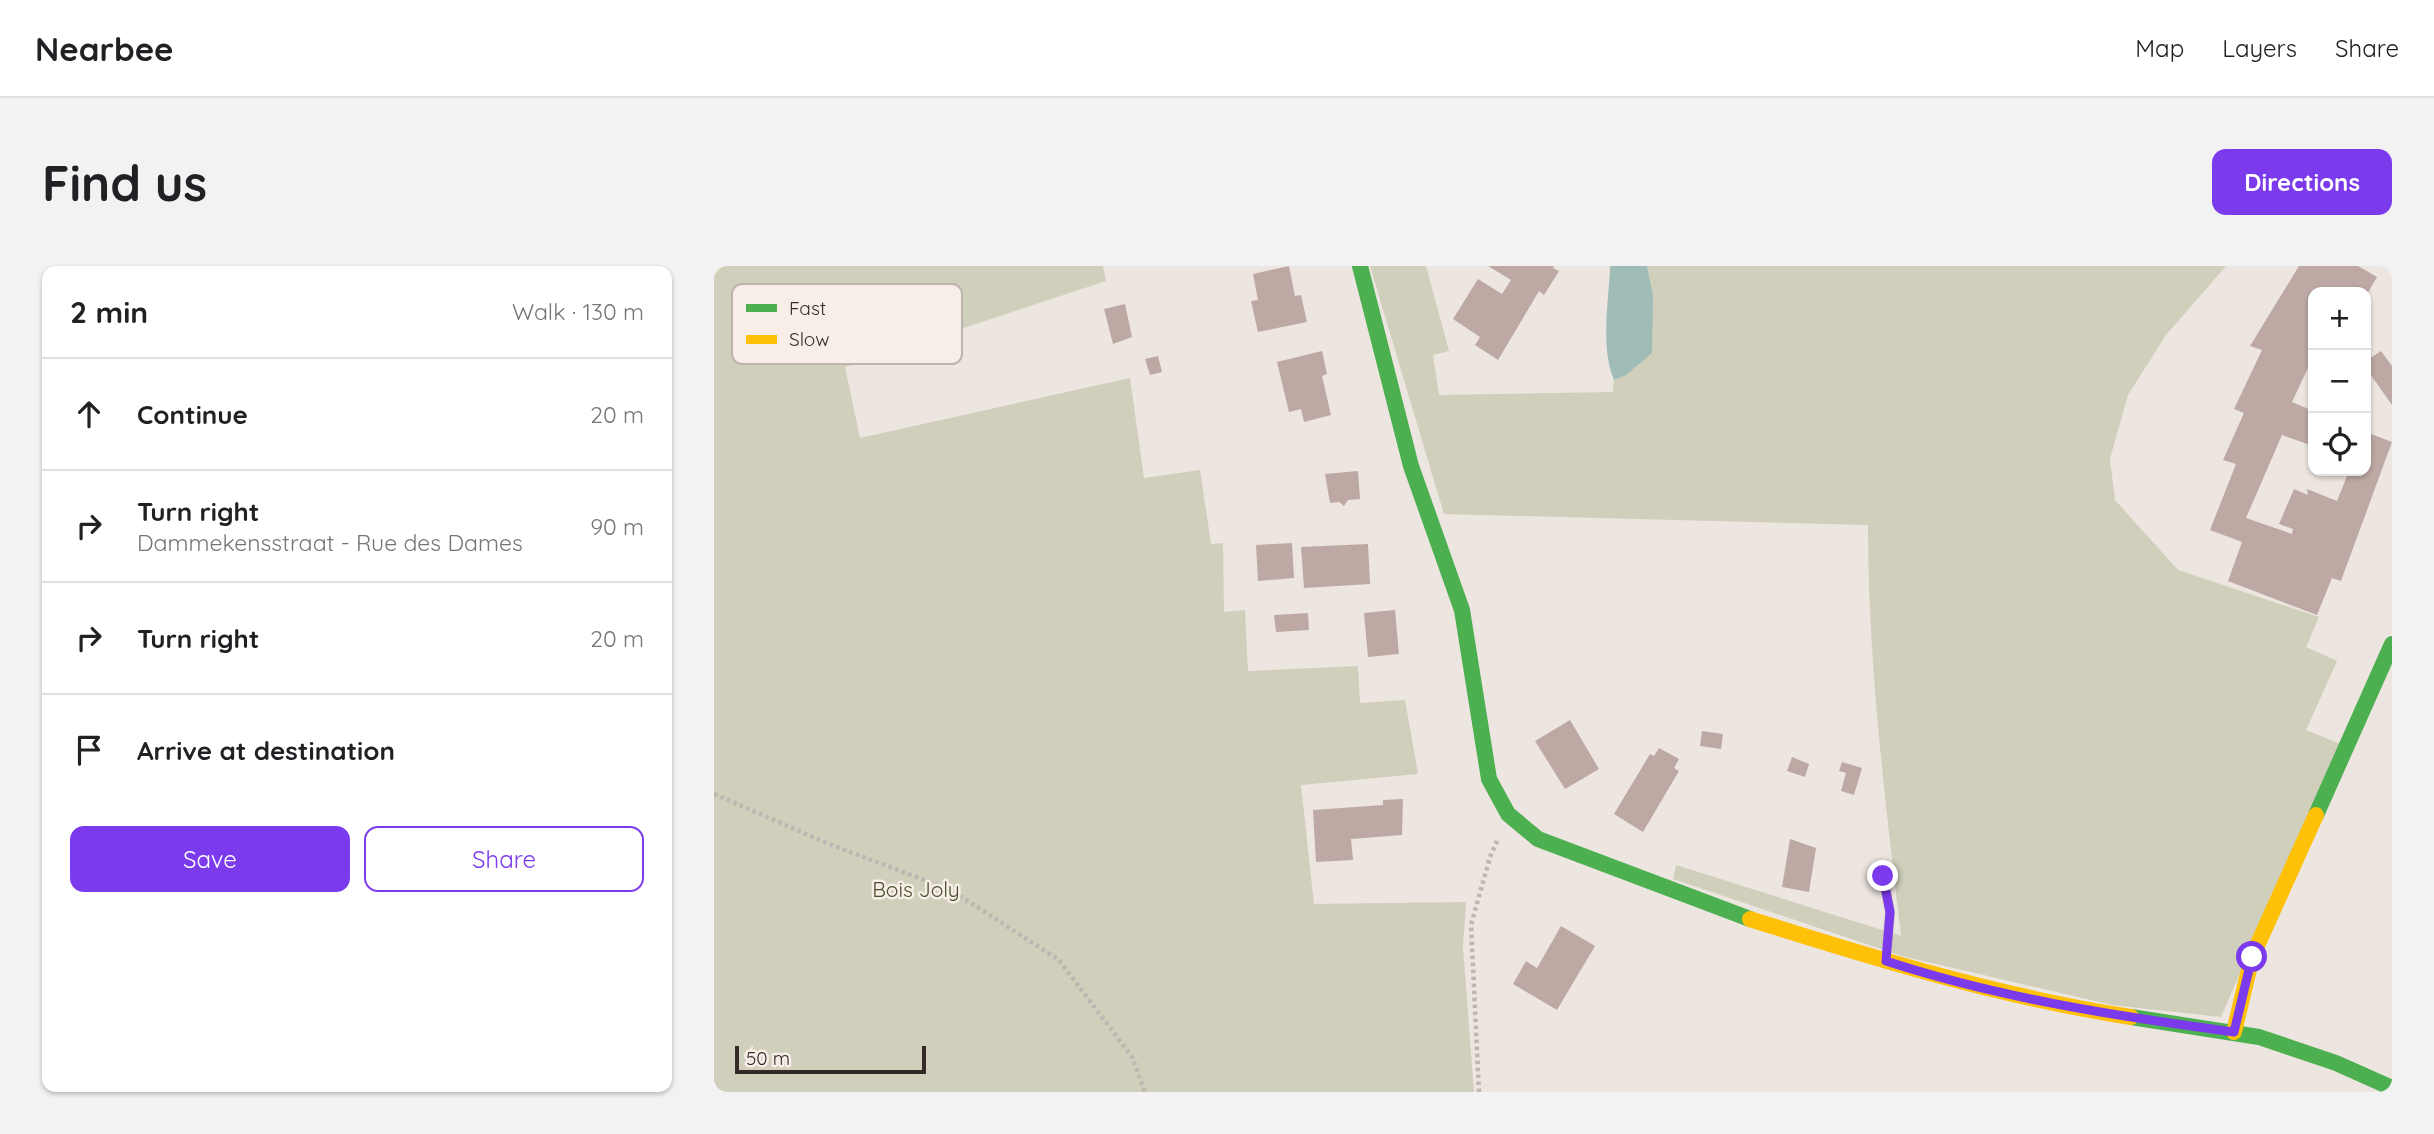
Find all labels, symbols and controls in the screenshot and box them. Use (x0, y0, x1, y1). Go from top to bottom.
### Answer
text: Nearbee (35, 28, 174, 69)
text: Map (2135, 33, 2184, 63)
text: Layers (2222, 33, 2297, 63)
text: Share (2335, 33, 2399, 63)
button: Directions (2212, 149, 2392, 215)
text: Find us (42, 152, 207, 213)
legend (732, 284, 962, 364)
map controls (2308, 287, 2371, 476)
button: + (2308, 287, 2371, 350)
text: 2 min (70, 293, 148, 331)
text: Fast (789, 296, 826, 320)
text: Walk · 130 m (512, 297, 644, 326)
text: Slow (789, 327, 830, 351)
button: − (2308, 350, 2371, 413)
icon: ahead (70, 395, 108, 433)
text: Continue (137, 398, 248, 431)
text: 20 m (590, 400, 644, 429)
button: locate (2308, 413, 2371, 476)
text: Turn right (137, 495, 259, 528)
icon: right (70, 507, 108, 545)
text: 90 m (590, 512, 644, 541)
text: Dammekensstraat - Rue des Dames (137, 528, 523, 557)
icon: right (70, 619, 108, 657)
text: Turn right (137, 622, 259, 655)
text: 20 m (590, 624, 644, 653)
icon: arrive (70, 731, 108, 769)
text: Arrive at destination (137, 734, 395, 767)
button: Save (70, 826, 350, 892)
button: Share (364, 826, 644, 892)
route end (1867, 860, 1898, 891)
park label: Bois Joly (872, 876, 960, 902)
route start (2236, 941, 2267, 972)
scale bar (735, 1043, 926, 1075)
text: 50 m (746, 1046, 790, 1070)

